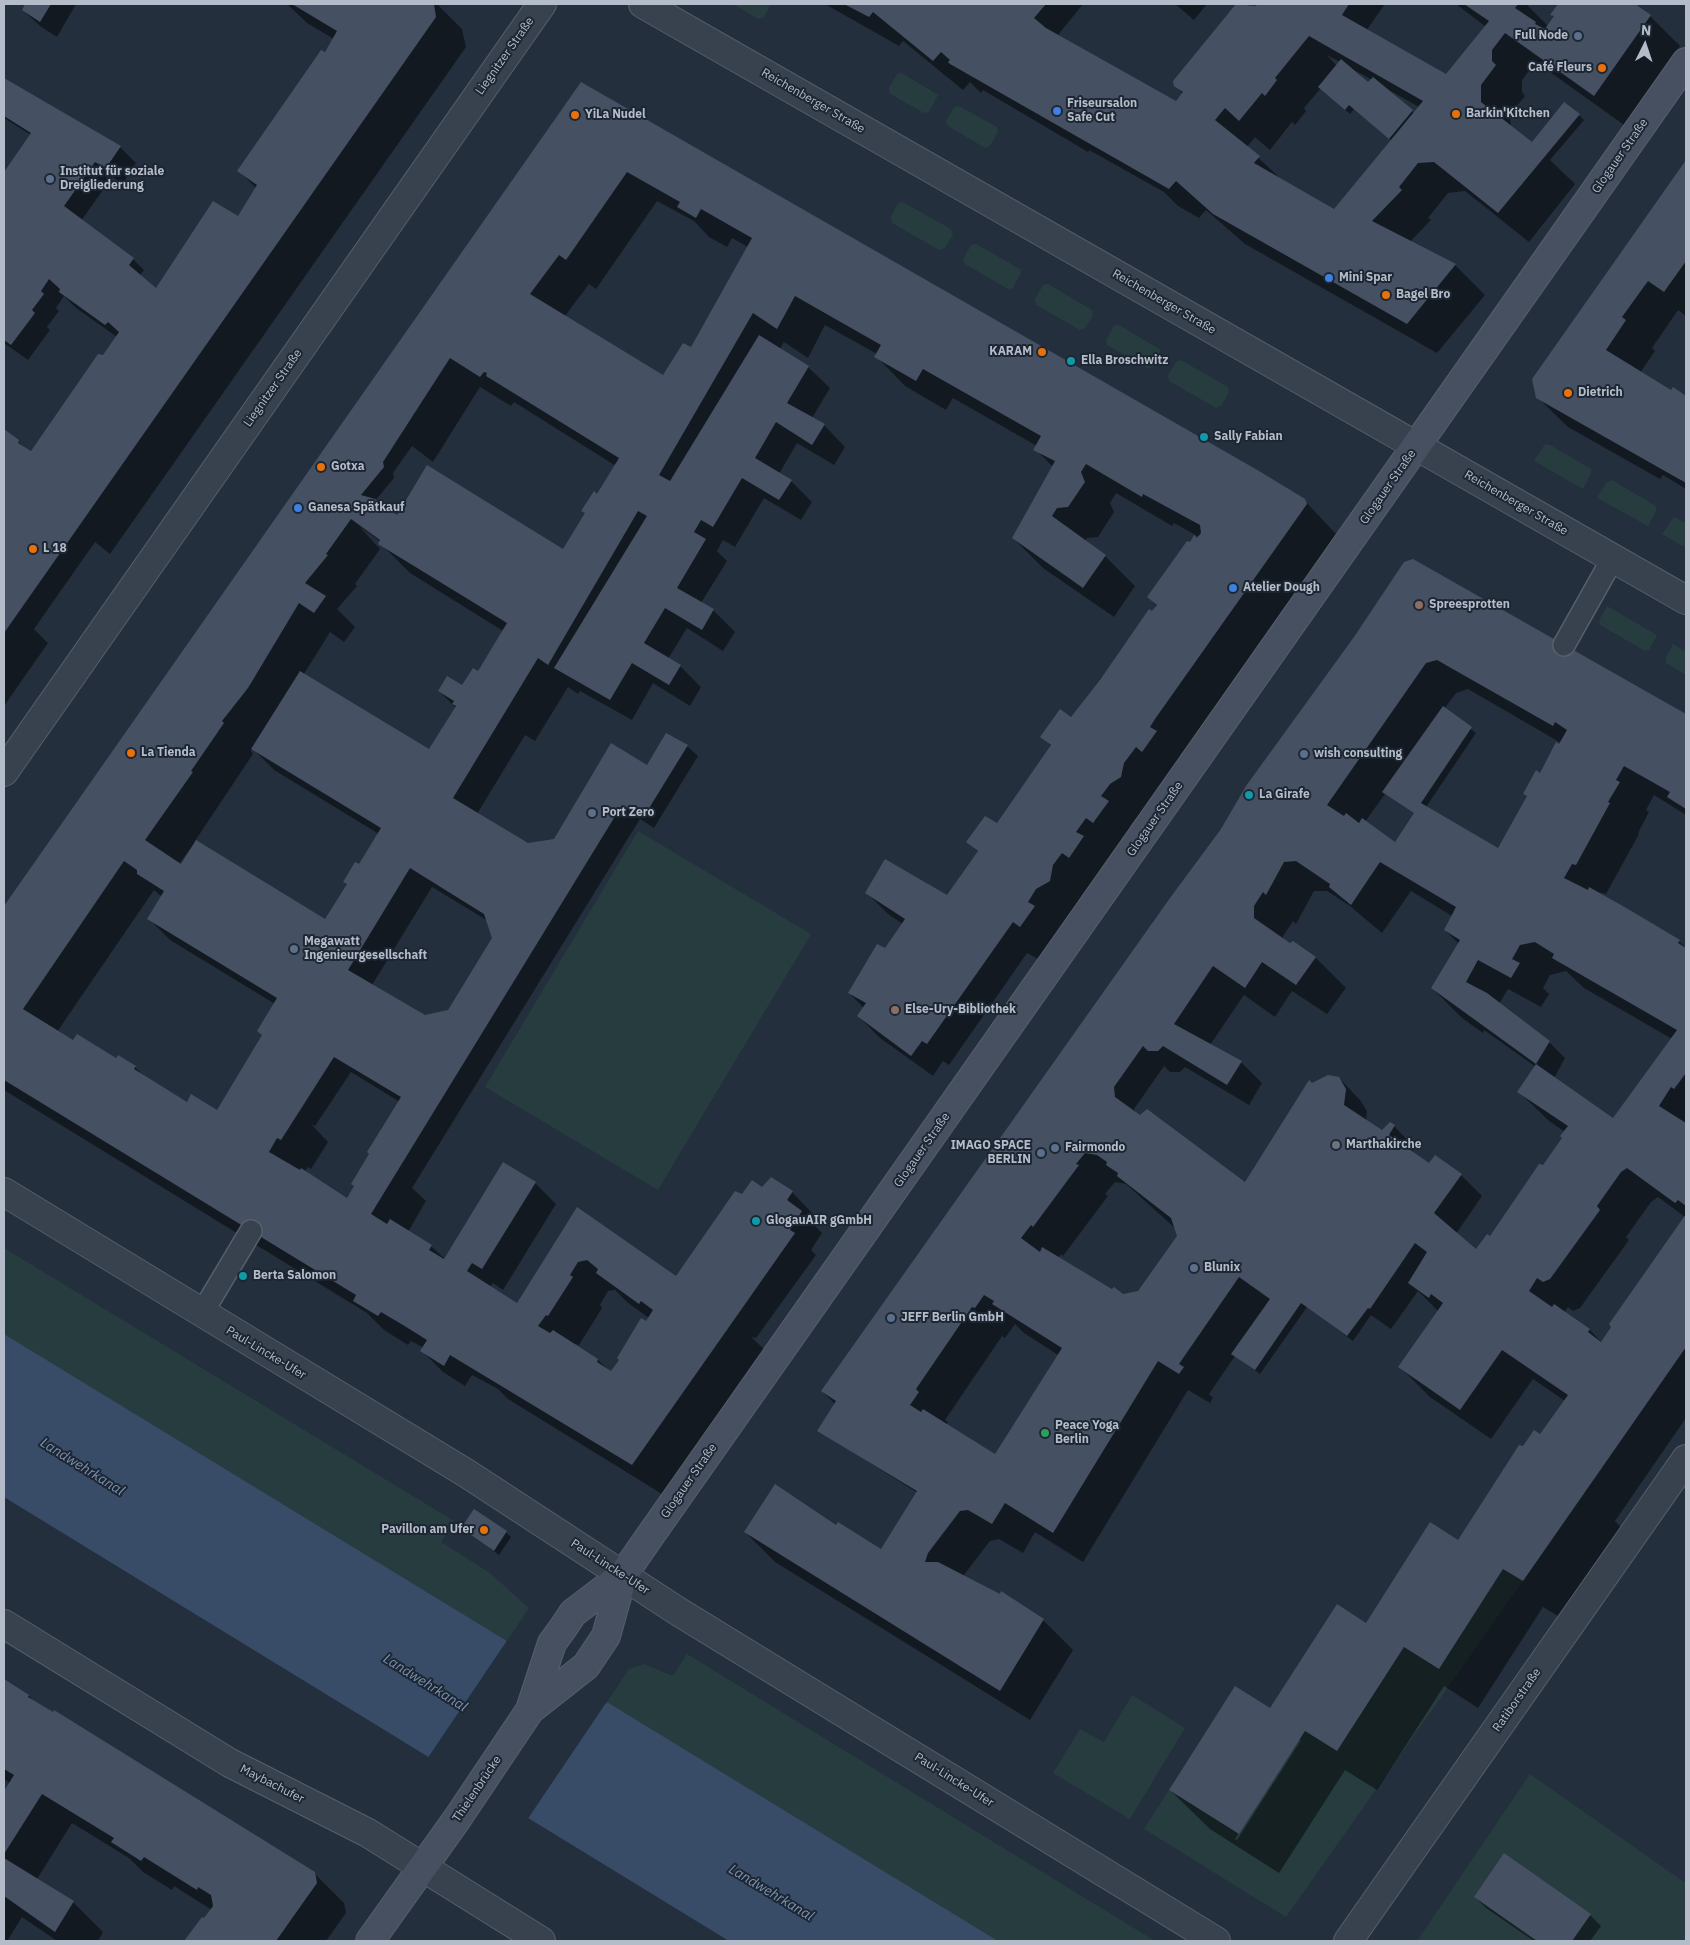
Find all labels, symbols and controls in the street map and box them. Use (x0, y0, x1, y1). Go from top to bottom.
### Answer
street label: Liegnitzer Straße (473, 14, 537, 98)
north arrow (1620, 20, 1670, 70)
text: N (1640, 21, 1652, 39)
place label: Full Node (1515, 29, 1568, 43)
marker: Full Node (1572, 30, 1584, 42)
place label: Café Fleurs (1528, 61, 1592, 75)
marker: Café Fleurs (1596, 62, 1608, 74)
street label: Reichenberger Straße (759, 65, 867, 137)
place label: Friseursalon Safe Cut (1067, 97, 1137, 125)
marker: Friseursalon Safe Cut (1051, 105, 1063, 117)
place label: Barkin'Kitchen (1466, 107, 1550, 121)
place label: YiLa Nudel (585, 108, 646, 122)
marker: Barkin'Kitchen (1450, 108, 1462, 120)
marker: YiLa Nudel (569, 109, 581, 121)
street label: Glogauer Straße (1589, 116, 1651, 196)
place label: Institut für soziale Dreigliederung (60, 165, 164, 193)
marker: Institut für soziale Dreigliederung (44, 173, 56, 185)
street label: Reichenberger Straße (1110, 266, 1218, 338)
place label: Mini Spar (1339, 271, 1392, 285)
marker: Mini Spar (1323, 272, 1335, 284)
place label: Bagel Bro (1396, 288, 1450, 302)
marker: Bagel Bro (1380, 289, 1392, 301)
place label: KARAM (989, 345, 1032, 359)
street label: Liegnitzer Straße (241, 346, 305, 430)
marker: KARAM (1036, 346, 1048, 358)
place label: Ella Broschwitz (1081, 354, 1168, 368)
marker: Ella Broschwitz (1065, 355, 1077, 367)
place label: Dietrich (1578, 386, 1623, 400)
marker: Dietrich (1562, 387, 1574, 399)
place label: Sally Fabian (1214, 430, 1283, 444)
marker: Sally Fabian (1198, 431, 1210, 443)
street label: Glogauer Straße (1357, 447, 1419, 527)
place label: Gotxa (331, 460, 364, 474)
marker: Gotxa (315, 461, 327, 473)
street label: Reichenberger Straße (1462, 467, 1570, 539)
place label: Ganesa Spätkauf (308, 501, 404, 515)
marker: Ganesa Spätkauf (292, 502, 304, 514)
place label: L 18 (43, 542, 67, 556)
marker: L 18 (27, 543, 39, 555)
place label: Atelier Dough (1243, 581, 1320, 595)
marker: Atelier Dough (1227, 582, 1239, 594)
place label: Spreesprotten (1429, 598, 1510, 612)
marker: Spreesprotten (1413, 599, 1425, 611)
place label: La Tienda (141, 746, 196, 760)
marker: La Tienda (125, 747, 137, 759)
place label: wish consulting (1314, 747, 1402, 761)
marker: wish consulting (1298, 748, 1310, 760)
street label: Glogauer Straße (1124, 779, 1186, 859)
place label: La Girafe (1259, 788, 1310, 802)
marker: La Girafe (1243, 789, 1255, 801)
place label: Port Zero (602, 806, 654, 820)
marker: Port Zero (586, 807, 598, 819)
place label: Megawatt Ingenieurgesellschaft (304, 935, 427, 963)
marker: Megawatt Ingenieurgesellschaft (288, 943, 300, 955)
place label: Else-Ury-Bibliothek (905, 1003, 1016, 1017)
marker: Else-Ury-Bibliothek (889, 1004, 901, 1016)
street label: Glogauer Straße (891, 1110, 953, 1190)
place label: Marthakirche (1346, 1138, 1421, 1152)
place label: IMAGO SPACE BERLIN (951, 1139, 1031, 1167)
marker: Marthakirche (1330, 1139, 1342, 1151)
place label: Fairmondo (1065, 1141, 1125, 1155)
marker: Fairmondo (1049, 1142, 1061, 1154)
marker: IMAGO SPACE BERLIN (1035, 1147, 1047, 1159)
place label: GlogauAIR gGmbH (766, 1214, 872, 1228)
marker: GlogauAIR gGmbH (750, 1215, 762, 1227)
place label: Blunix (1204, 1261, 1240, 1275)
marker: Blunix (1188, 1262, 1200, 1274)
place label: Berta Salomon (253, 1269, 336, 1283)
marker: Berta Salomon (237, 1270, 249, 1282)
place label: JEFF Berlin GmbH (901, 1311, 1004, 1325)
marker: JEFF Berlin GmbH (885, 1312, 897, 1324)
street label: Paul-Lincke-Ufer (223, 1323, 309, 1383)
place label: Peace Yoga Berlin (1055, 1419, 1119, 1447)
marker: Peace Yoga Berlin (1039, 1427, 1051, 1439)
water label: Landwehrkanal (37, 1434, 127, 1500)
street label: Glogauer Straße (658, 1441, 720, 1521)
place label: Pavillon am Ufer (381, 1523, 474, 1537)
marker: Pavillon am Ufer (478, 1524, 490, 1536)
street label: Paul-Lincke-Ufer (568, 1536, 652, 1598)
water label: Landwehrkanal (380, 1650, 470, 1716)
street label: Ratiborstraße (1490, 1665, 1544, 1735)
street label: Paul-Lincke-Ufer (912, 1750, 996, 1810)
street label: Thielenbrücke (450, 1753, 504, 1825)
street label: Maybachufer (238, 1762, 306, 1806)
water label: Landwehrkanal (726, 1861, 816, 1925)

